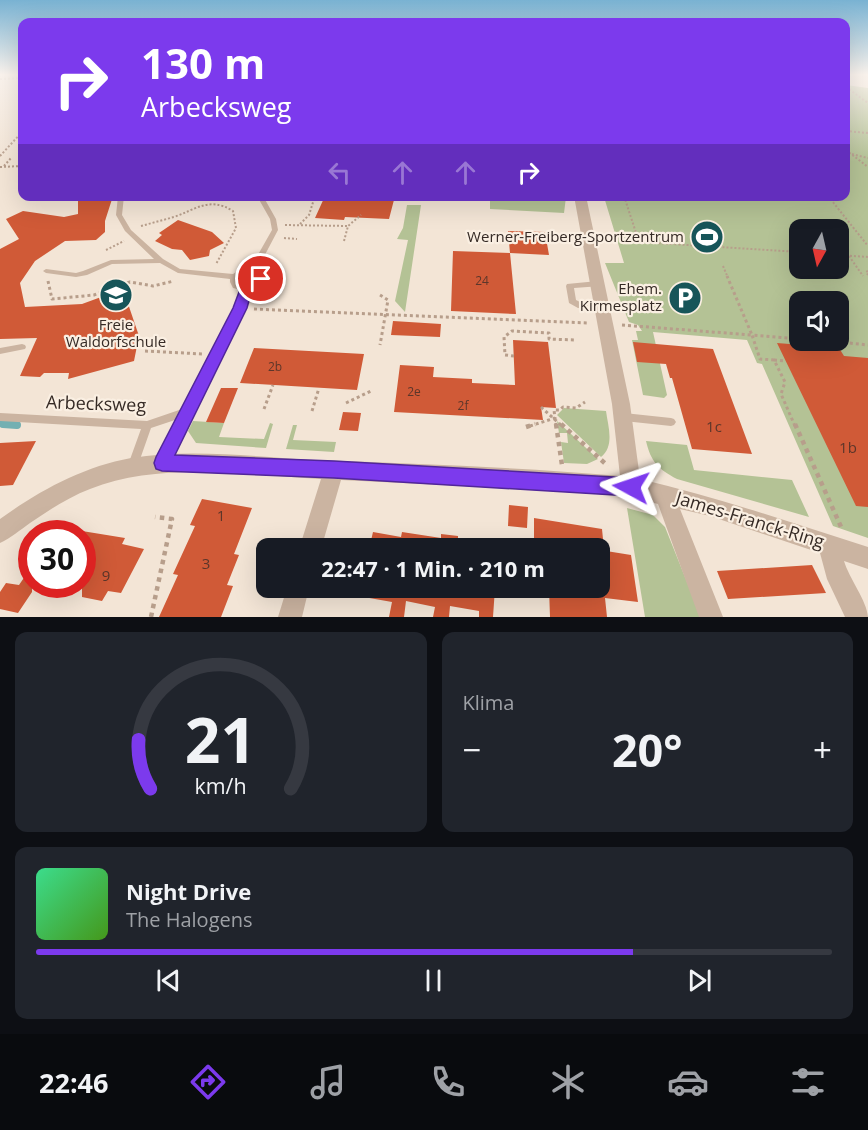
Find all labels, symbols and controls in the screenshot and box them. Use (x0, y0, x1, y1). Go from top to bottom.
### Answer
text: 130 m (141, 34, 265, 91)
icon: right (42, 42, 120, 120)
text: Arbecksweg (141, 88, 292, 125)
icon: left (323, 156, 356, 189)
icon: ahead (386, 156, 419, 189)
icon: ahead (449, 156, 482, 189)
icon: right (512, 156, 545, 189)
sports icon: Werner-Freiberg-Sportzentrum (689, 219, 725, 255)
north arrow (789, 219, 849, 279)
map controls (789, 219, 849, 351)
place label: Werner-Freiberg-Sportzentrum (467, 226, 684, 246)
pin (235, 253, 286, 304)
icon: arrive (244, 262, 277, 295)
house number: 24 (475, 272, 489, 289)
school or university icon: Freie Waldorfschule (98, 277, 134, 313)
place label: Ehem. Kirmesplatz (580, 278, 662, 315)
parking icon: Ehem. Kirmesplatz (667, 280, 703, 316)
button: sound (789, 291, 849, 351)
place label: Freie Waldorfschule (66, 314, 166, 351)
house number: 2b (268, 358, 282, 375)
house number: 2e (407, 383, 421, 400)
street label: Arbecksweg (45, 389, 147, 417)
house number: 2f (458, 397, 469, 414)
house number: 1c (706, 416, 722, 436)
house number: 1b (839, 437, 857, 457)
position arrow (599, 455, 663, 519)
street label: James-Franck-Ring (671, 484, 828, 553)
house number: 1 (217, 505, 225, 525)
speed limit sign: 30 (18, 520, 96, 598)
house number: 3 (202, 553, 210, 573)
text: 22:47 · 1 Min. · 210 m (321, 553, 545, 583)
house number: 9 (102, 565, 110, 585)
text: Klima (463, 689, 514, 716)
text: 21 (185, 696, 256, 781)
text: 20° (612, 719, 683, 780)
text: − (463, 727, 481, 772)
text: + (813, 727, 832, 772)
text: km/h (195, 771, 247, 800)
text: Night Drive (126, 876, 251, 906)
text: The Halogens (126, 906, 253, 933)
icon: previous (152, 964, 185, 997)
icon: pause (417, 964, 450, 997)
icon: next (683, 964, 716, 997)
icon: directions (187, 1061, 229, 1103)
icon: music (307, 1061, 349, 1103)
icon: phone (427, 1061, 469, 1103)
icon: climate (547, 1061, 589, 1103)
icon: car (667, 1061, 709, 1103)
icon: filters (787, 1061, 829, 1103)
text: 22:46 (39, 1064, 108, 1101)

